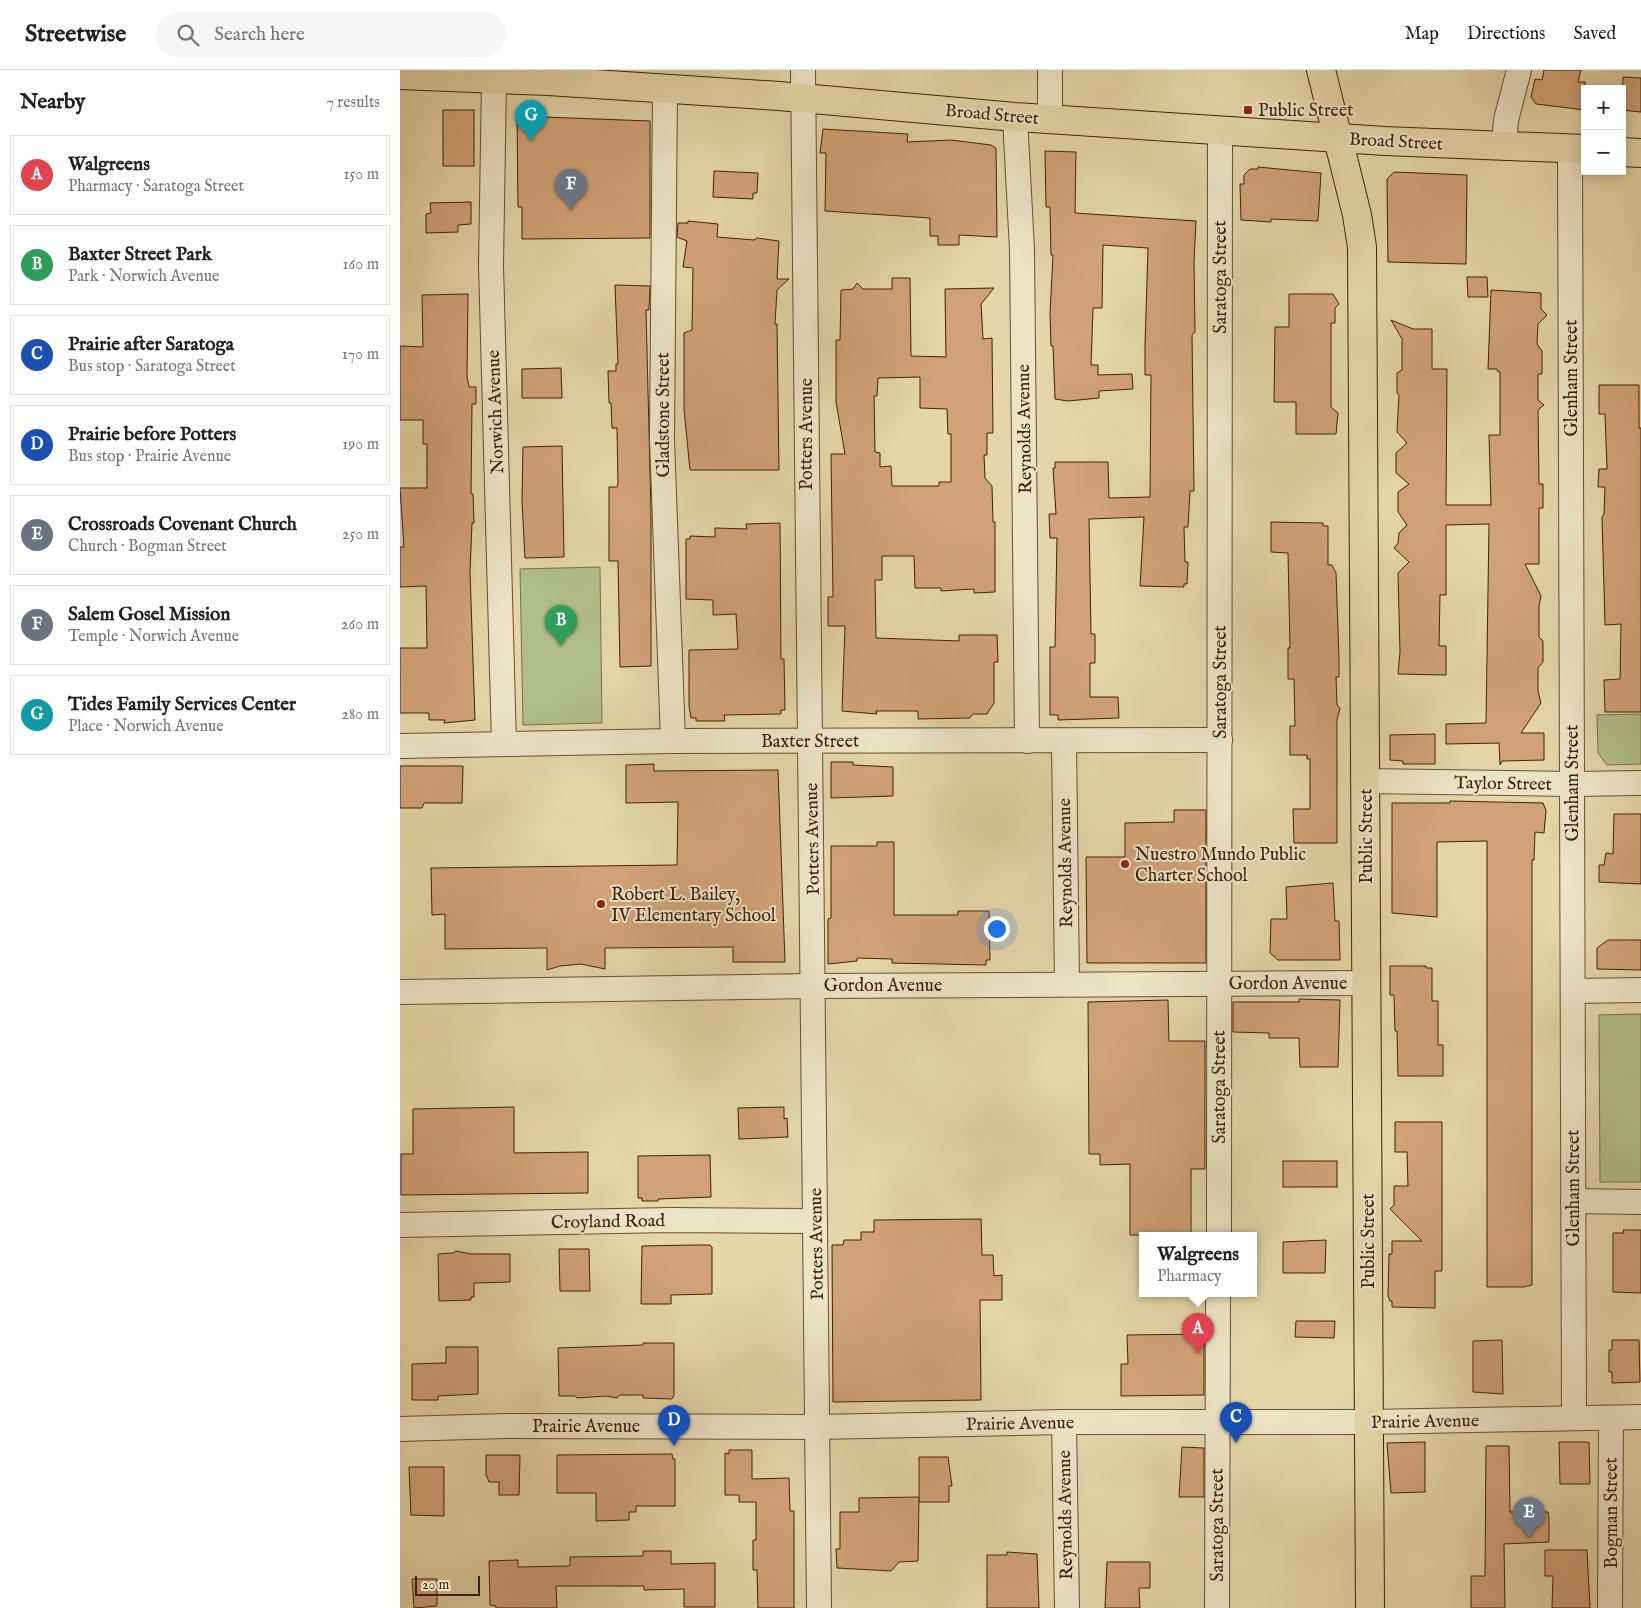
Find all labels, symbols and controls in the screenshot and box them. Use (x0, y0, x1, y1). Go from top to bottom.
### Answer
search box (156, 12, 506, 57)
text: Streetwise (25, 19, 126, 50)
icon: search (174, 21, 202, 49)
text: Search here (214, 23, 305, 47)
text: Map (1405, 23, 1439, 46)
text: Directions (1467, 23, 1545, 46)
text: Saved (1573, 23, 1616, 46)
map controls (1581, 85, 1626, 175)
button: + (1581, 85, 1626, 130)
text: Nearby (20, 89, 85, 116)
text: 7 results (326, 93, 380, 113)
pin: G (515, 100, 547, 141)
street label: Broad Street (944, 100, 1040, 131)
place label: Public Street (1258, 100, 1353, 123)
marker: Public Street (1242, 104, 1254, 116)
street label: Broad Street (1348, 129, 1444, 156)
button: − (1581, 130, 1626, 175)
text: Walgreens (68, 153, 150, 177)
text: A (32, 165, 42, 185)
text: 150 m (344, 165, 379, 185)
pin: F (555, 169, 587, 210)
text: Pharmacy · Saratoga Street (68, 177, 244, 197)
street label: Saratoga Street (1210, 220, 1233, 334)
text: Baxter Street Park (68, 243, 212, 267)
text: B (32, 255, 42, 275)
text: 160 m (343, 255, 379, 275)
text: Park · Norwich Avenue (68, 267, 219, 287)
street label: Glenham Street (1561, 320, 1584, 436)
text: Prairie after Saratoga (68, 333, 234, 357)
text: C (31, 345, 43, 365)
text: 170 m (342, 345, 379, 365)
street label: Norwich Avenue (483, 350, 510, 474)
street label: Gladstone Street (653, 352, 676, 478)
text: Bus stop · Saratoga Street (68, 357, 236, 377)
street label: Reynolds Avenue (1013, 364, 1038, 494)
street label: Potters Avenue (796, 378, 819, 490)
text: Prairie before Potters (68, 423, 236, 447)
text: D (31, 435, 43, 455)
text: 190 m (342, 435, 379, 455)
text: Bus stop · Prairie Avenue (68, 447, 231, 467)
text: Crossroads Covenant Church (68, 513, 297, 537)
text: E (31, 525, 43, 545)
text: 250 m (342, 525, 379, 545)
text: Church · Bogman Street (68, 537, 227, 557)
text: Salem Gosel Mission (68, 603, 230, 627)
pin: B (545, 605, 577, 646)
text: F (32, 615, 42, 635)
text: 260 m (341, 615, 379, 635)
street label: Saratoga Street (1210, 625, 1233, 739)
text: Temple · Norwich Avenue (68, 627, 239, 647)
text: Tides Family Services Center (68, 693, 296, 717)
text: G (31, 705, 43, 725)
text: 280 m (342, 705, 379, 725)
text: Place · Norwich Avenue (68, 717, 224, 737)
street label: Glenham Street (1562, 725, 1585, 841)
street label: Baxter Street (761, 731, 859, 754)
street label: Taylor Street (1454, 772, 1552, 797)
street label: Potters Avenue (801, 783, 826, 895)
street label: Public Street (1356, 788, 1379, 884)
street label: Reynolds Avenue (1054, 798, 1079, 928)
place label: Nuestro Mundo Public Charter School (1135, 844, 1306, 888)
marker: Nuestro Mundo Public Charter School (1119, 858, 1131, 870)
place label: Robert L. Bailey, IV Elementary School (611, 884, 776, 928)
marker: Robert L. Bailey, IV Elementary School (595, 898, 607, 910)
your location (984, 916, 1010, 942)
street label: Gordon Avenue (1229, 973, 1347, 996)
street label: Gordon Avenue (824, 975, 942, 998)
street label: Saratoga Street (1209, 1030, 1232, 1144)
street label: Glenham Street (1563, 1130, 1586, 1246)
street label: Potters Avenue (805, 1188, 830, 1300)
street label: Public Street (1358, 1193, 1381, 1289)
street label: Croyland Road (551, 1210, 666, 1235)
popup (1139, 1232, 1257, 1297)
text: Walgreens (1157, 1243, 1239, 1267)
text: Pharmacy (1157, 1267, 1222, 1287)
pin: A (1182, 1313, 1214, 1354)
pin: C (1220, 1402, 1252, 1443)
pin: D (658, 1405, 690, 1446)
street label: Prairie Avenue (1371, 1410, 1479, 1435)
street label: Prairie Avenue (966, 1412, 1074, 1437)
street label: Prairie Avenue (532, 1416, 640, 1439)
street label: Reynolds Avenue (1054, 1450, 1079, 1580)
street label: Bogman Street (1601, 1457, 1624, 1569)
street label: Saratoga Street (1207, 1468, 1230, 1582)
pin: E (1513, 1497, 1545, 1538)
scale bar (415, 1573, 480, 1596)
text: 20 m (422, 1576, 449, 1594)

